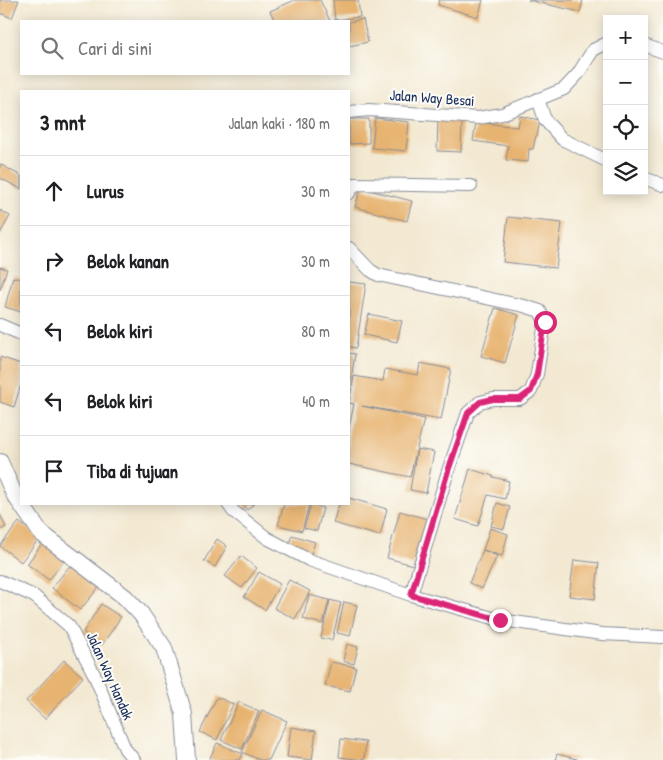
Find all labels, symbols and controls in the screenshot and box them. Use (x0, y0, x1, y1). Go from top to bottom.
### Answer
map controls (603, 15, 648, 195)
button: + (603, 15, 648, 60)
search box (20, 20, 350, 75)
icon: search (38, 34, 66, 62)
text: Cari di sini (78, 35, 152, 61)
button: − (603, 60, 648, 105)
street label: Jalan Way Besai (389, 84, 475, 111)
button: locate (603, 105, 648, 150)
text: 3 mnt (40, 108, 85, 137)
text: Jalan kaki · 180 m (228, 112, 330, 134)
button: layers (603, 150, 648, 195)
icon: ahead (40, 177, 68, 205)
text: Lurus (87, 178, 124, 204)
text: 30 m (301, 180, 330, 202)
icon: right (40, 247, 68, 275)
text: Belok kanan (87, 248, 169, 274)
text: 30 m (301, 250, 330, 272)
route start (534, 311, 557, 334)
icon: left (40, 317, 68, 345)
text: Belok kiri (87, 318, 153, 344)
text: 80 m (301, 320, 330, 342)
icon: left (40, 387, 68, 415)
text: Belok kiri (87, 388, 153, 414)
text: 40 m (302, 390, 330, 412)
icon: arrive (40, 457, 68, 485)
text: Tiba di tujuan (87, 458, 178, 484)
route end (489, 609, 512, 632)
street label: Jalan Way Handak (82, 629, 139, 723)

